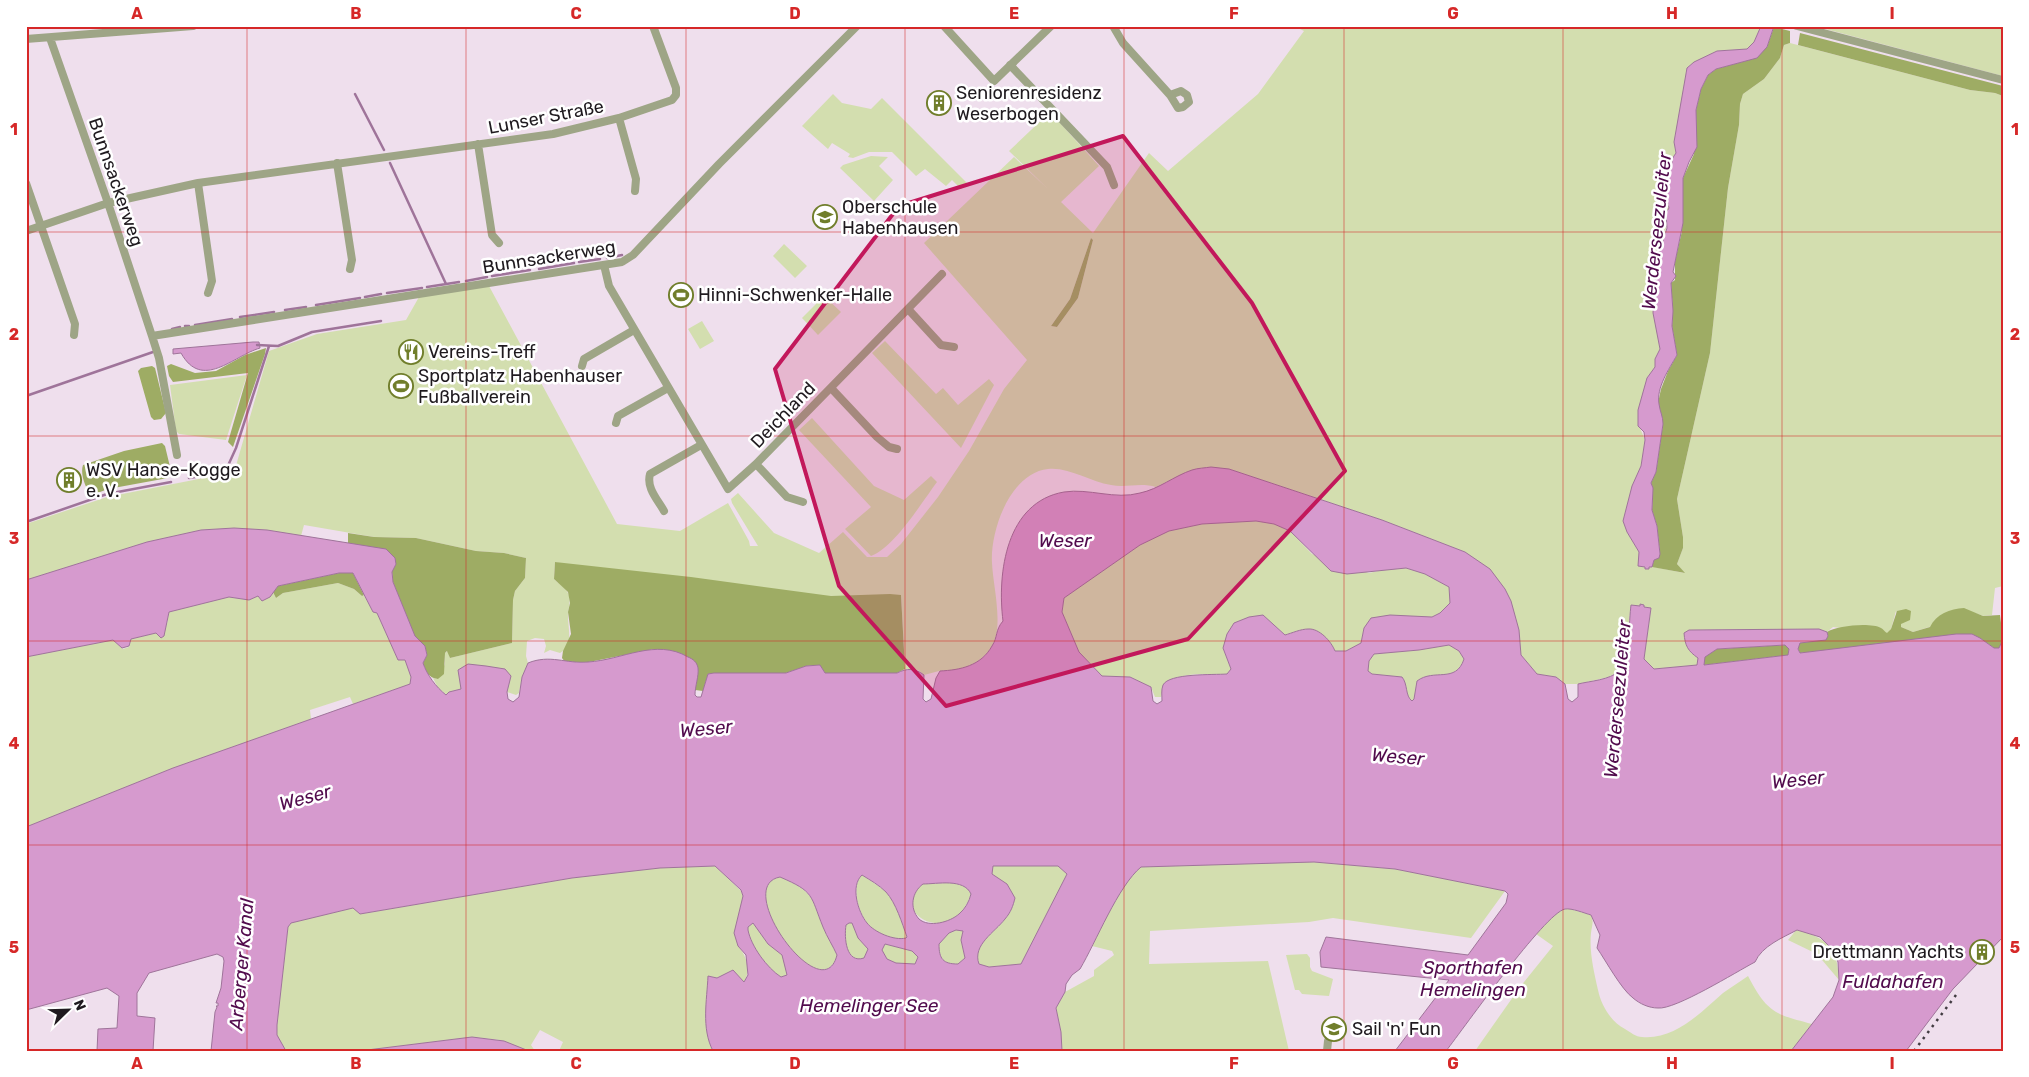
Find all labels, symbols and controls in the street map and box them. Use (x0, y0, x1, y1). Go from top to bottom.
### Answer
text: A (131, 4, 143, 23)
text: B (350, 4, 362, 23)
text: C (570, 4, 582, 23)
text: D (789, 4, 801, 23)
text: E (1009, 4, 1019, 23)
text: F (1229, 4, 1239, 23)
text: G (1447, 4, 1459, 23)
text: H (1666, 4, 1678, 23)
text: I (1889, 4, 1895, 23)
place label: Seniorenresidenz Weserbogen (956, 82, 1102, 125)
building icon: Seniorenresidenz Weserbogen (926, 90, 952, 116)
street label: Lunser Straße (486, 95, 606, 139)
street label: Bunnsackerweg (84, 115, 148, 249)
text: 1 (10, 120, 18, 139)
text: 1 (2011, 120, 2019, 139)
water label: Werderseezuleiter (1637, 150, 1676, 311)
place label: Oberschule Habenhausen (842, 196, 958, 239)
school or university icon: Oberschule Habenhausen (812, 204, 838, 230)
street label: Bunnsackerweg (481, 236, 617, 278)
sports icon: Hinni-Schwenker-Halle (668, 282, 694, 308)
place label: Hinni-Schwenker-Halle (698, 284, 892, 306)
text: 2 (9, 325, 19, 344)
text: 2 (2010, 325, 2020, 344)
restaurant icon: Vereins-Treff (398, 339, 424, 365)
place label: Vereins-Treff (428, 341, 536, 363)
place label: Sportplatz Habenhauser Fußballverein (418, 365, 622, 408)
sports icon: Sportplatz Habenhauser Fußballverein (388, 373, 414, 399)
street label: Deichland (746, 377, 820, 453)
place label: WSV Hanse-Kogge e. V. (86, 459, 240, 502)
building icon: WSV Hanse-Kogge e. V. (56, 467, 82, 493)
text: 3 (9, 529, 19, 548)
water label: Weser (1039, 529, 1092, 552)
text: 3 (2010, 529, 2020, 548)
water label: Werderseezuleiter (1599, 618, 1636, 779)
water label: Weser (679, 715, 734, 742)
text: 4 (9, 734, 20, 753)
text: 4 (2010, 734, 2021, 753)
water label: Weser (1371, 743, 1426, 770)
water label: Weser (1771, 765, 1826, 794)
water label: Weser (277, 779, 334, 815)
water label: Arberger Kanal (224, 897, 259, 1032)
text: 5 (9, 938, 19, 957)
text: 5 (2010, 938, 2020, 957)
building icon: Drettmann Yachts (1969, 939, 1995, 965)
place label: Drettmann Yachts (1812, 941, 1964, 963)
water label: Sporthafen Hemelingen (1420, 956, 1526, 1001)
water label: Fuldahafen (1842, 970, 1944, 993)
north arrow (42, 984, 92, 1034)
water label: Hemelinger See (800, 994, 939, 1017)
text: N (70, 997, 89, 1013)
school or university icon: Sail 'n' Fun (1321, 1016, 1347, 1042)
place label: Sail 'n' Fun (1352, 1018, 1441, 1040)
text: A (131, 1054, 143, 1073)
text: B (350, 1054, 362, 1073)
text: C (570, 1054, 582, 1073)
text: D (789, 1054, 801, 1073)
text: E (1009, 1054, 1019, 1073)
text: F (1229, 1054, 1239, 1073)
text: G (1447, 1054, 1459, 1073)
text: H (1666, 1054, 1678, 1073)
text: I (1889, 1054, 1895, 1073)

